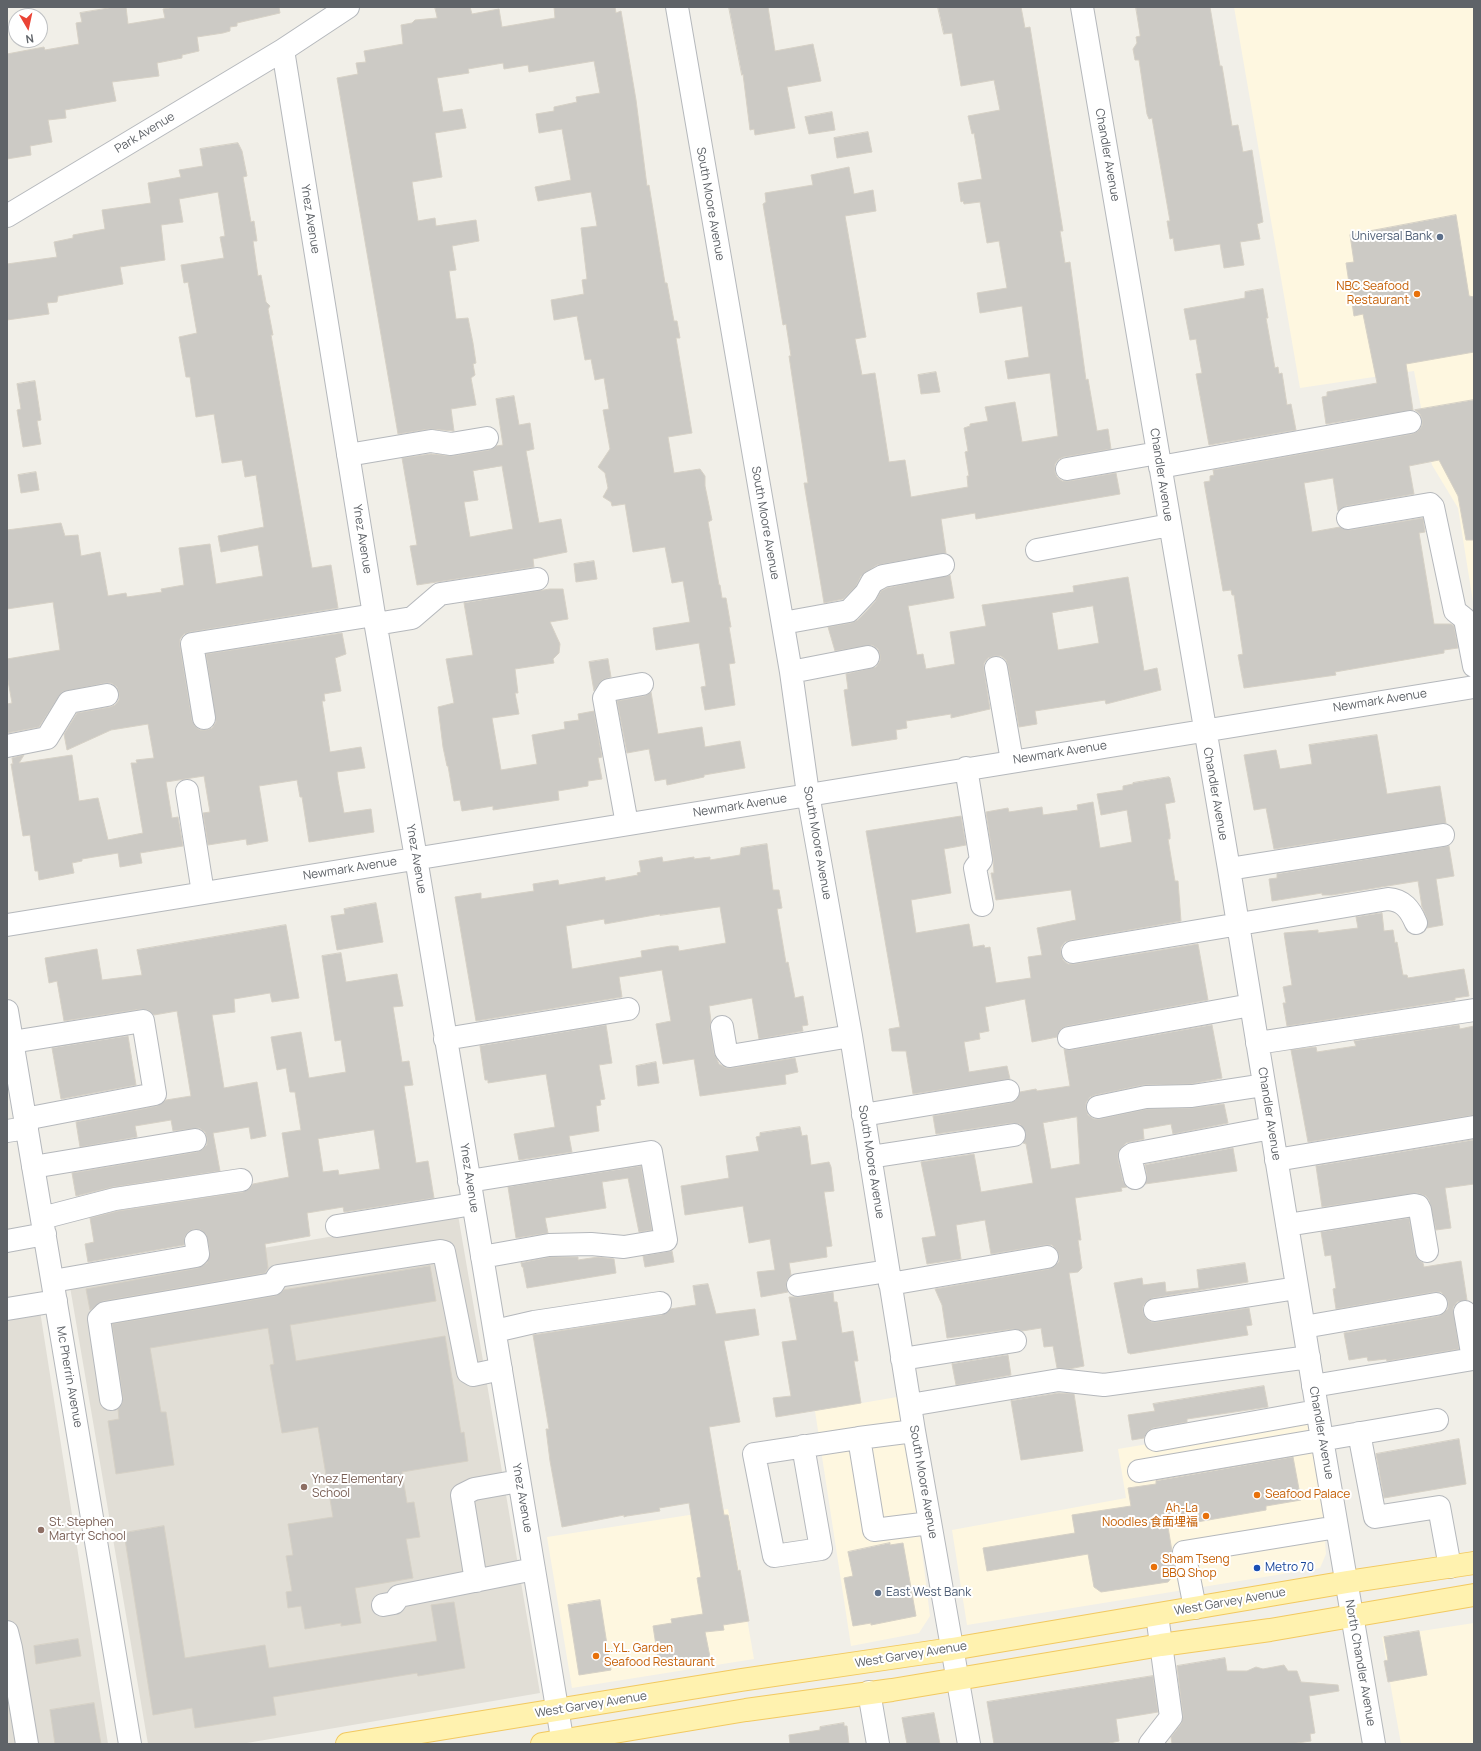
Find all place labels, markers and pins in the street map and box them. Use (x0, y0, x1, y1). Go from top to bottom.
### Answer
place label: Universal Bank (1351, 230, 1432, 244)
marker: Universal Bank (1435, 232, 1445, 242)
place label: NBC Seafood Restaurant (1336, 280, 1409, 308)
marker: NBC Seafood Restaurant (1412, 289, 1422, 299)
place label: Ynez Elementary School (312, 1473, 404, 1501)
marker: Ynez Elementary School (299, 1482, 309, 1492)
place label: Seafood Palace (1265, 1488, 1350, 1502)
marker: Seafood Palace (1252, 1490, 1262, 1500)
place label: Ah-La Noodles 食面埋福 (1102, 1502, 1198, 1530)
marker: Ah-La Noodles 食面埋福 (1201, 1511, 1211, 1521)
place label: St. Stephen Martyr School (49, 1516, 126, 1544)
marker: St. Stephen Martyr School (36, 1525, 46, 1535)
place label: Sham Tseng BBQ Shop (1162, 1553, 1230, 1581)
place label: Metro 70 (1265, 1561, 1314, 1575)
marker: Sham Tseng BBQ Shop (1149, 1562, 1159, 1572)
marker: Metro 70 (1252, 1563, 1262, 1573)
place label: East West Bank (886, 1586, 971, 1600)
marker: East West Bank (873, 1588, 883, 1598)
place label: L.Y.L. Garden Seafood Restaurant (604, 1642, 715, 1670)
marker: L.Y.L. Garden Seafood Restaurant (591, 1651, 601, 1661)

